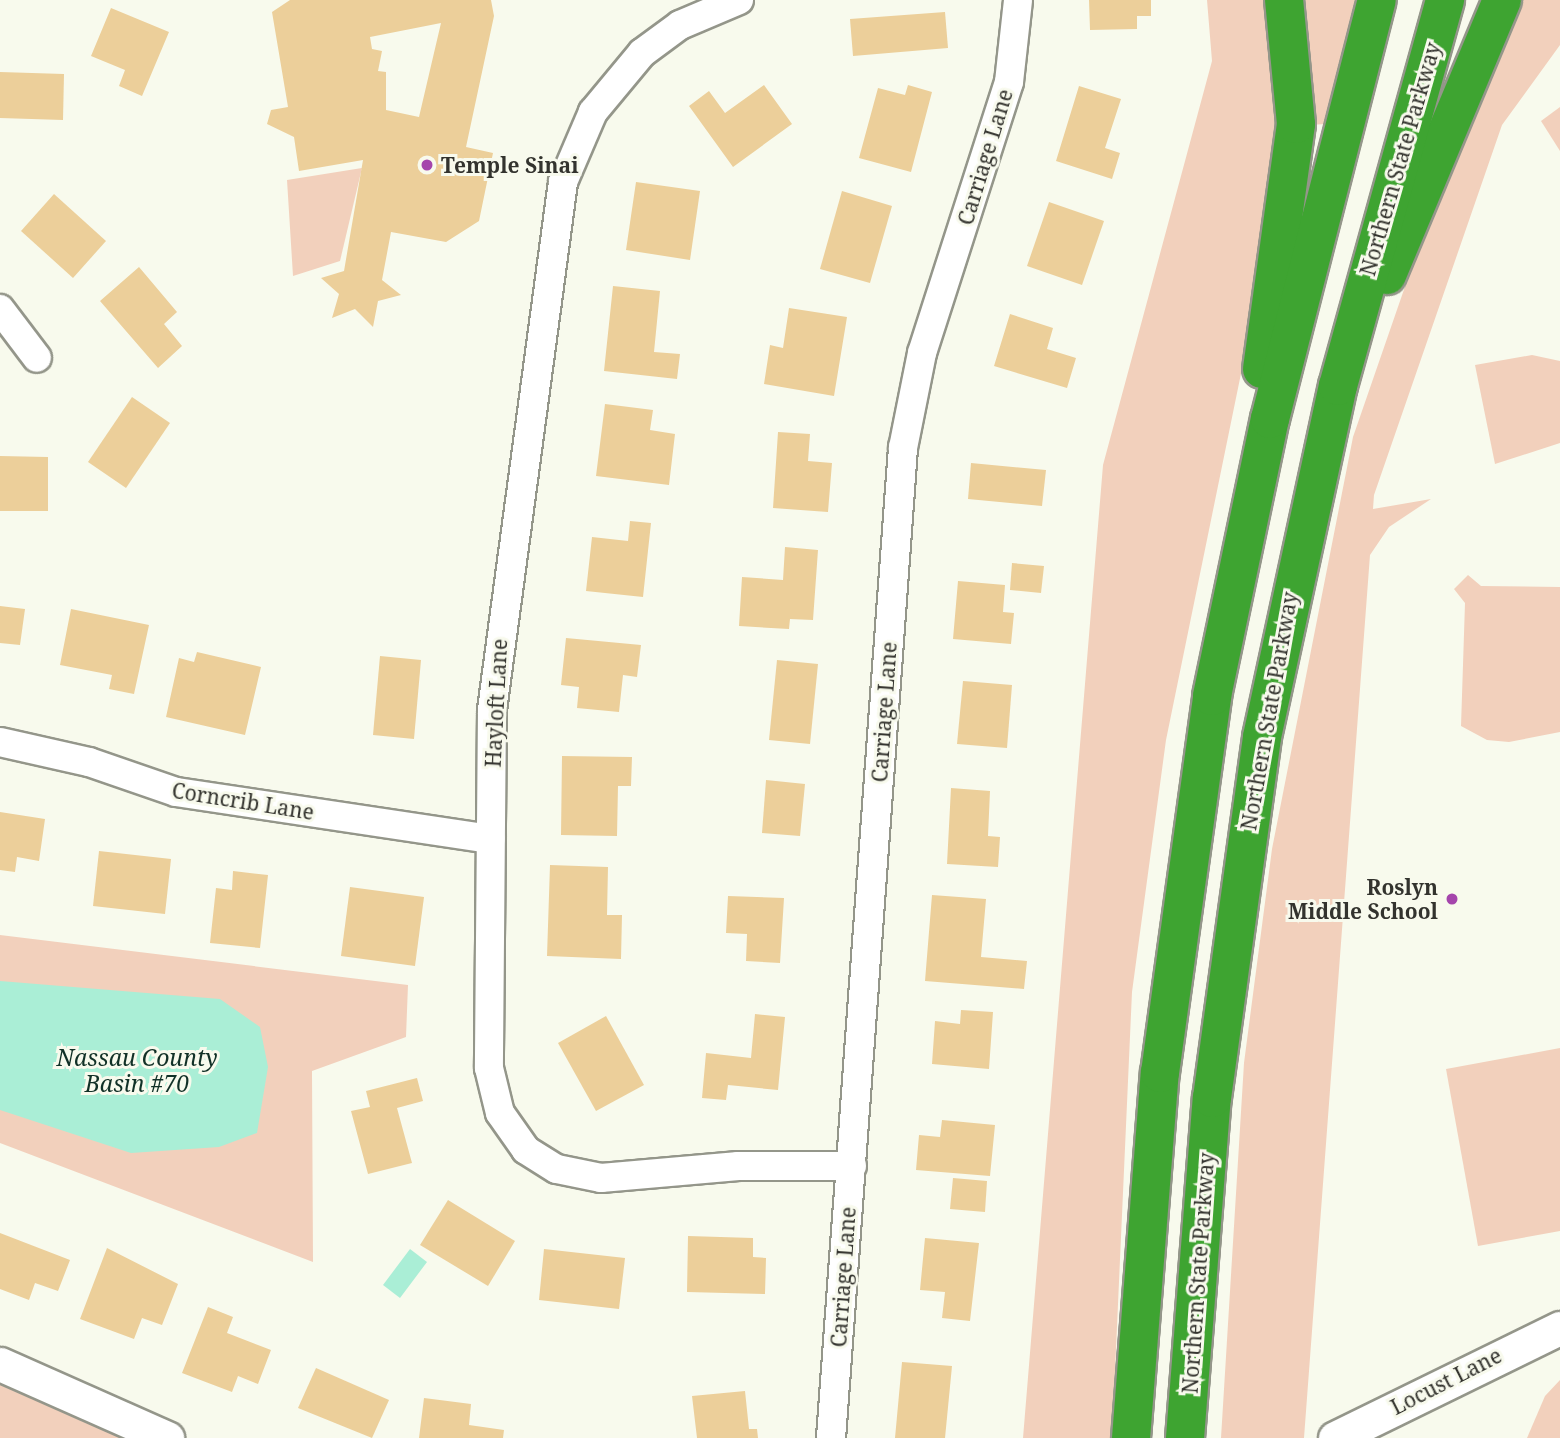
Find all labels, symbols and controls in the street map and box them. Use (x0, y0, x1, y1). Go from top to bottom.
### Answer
street label: Northern State Parkway (1355, 39, 1445, 279)
street label: Carriage Lane (952, 86, 1018, 228)
place label: Temple Sinai (441, 152, 579, 178)
marker: Temple Sinai (419, 157, 435, 173)
street label: Northern State Parkway (1236, 590, 1302, 832)
street label: Hayloft Lane (480, 638, 512, 768)
street label: Carriage Lane (867, 641, 901, 783)
street label: Corncrib Lane (170, 777, 316, 825)
place label: Roslyn Middle School (1288, 874, 1438, 924)
marker: Roslyn Middle School (1444, 891, 1460, 907)
water label: Nassau County Basin #70 (56, 1043, 218, 1097)
street label: Northern State Parkway (1177, 1152, 1219, 1394)
street label: Carriage Lane (826, 1206, 860, 1348)
street label: Locust Lane (1386, 1342, 1506, 1420)

